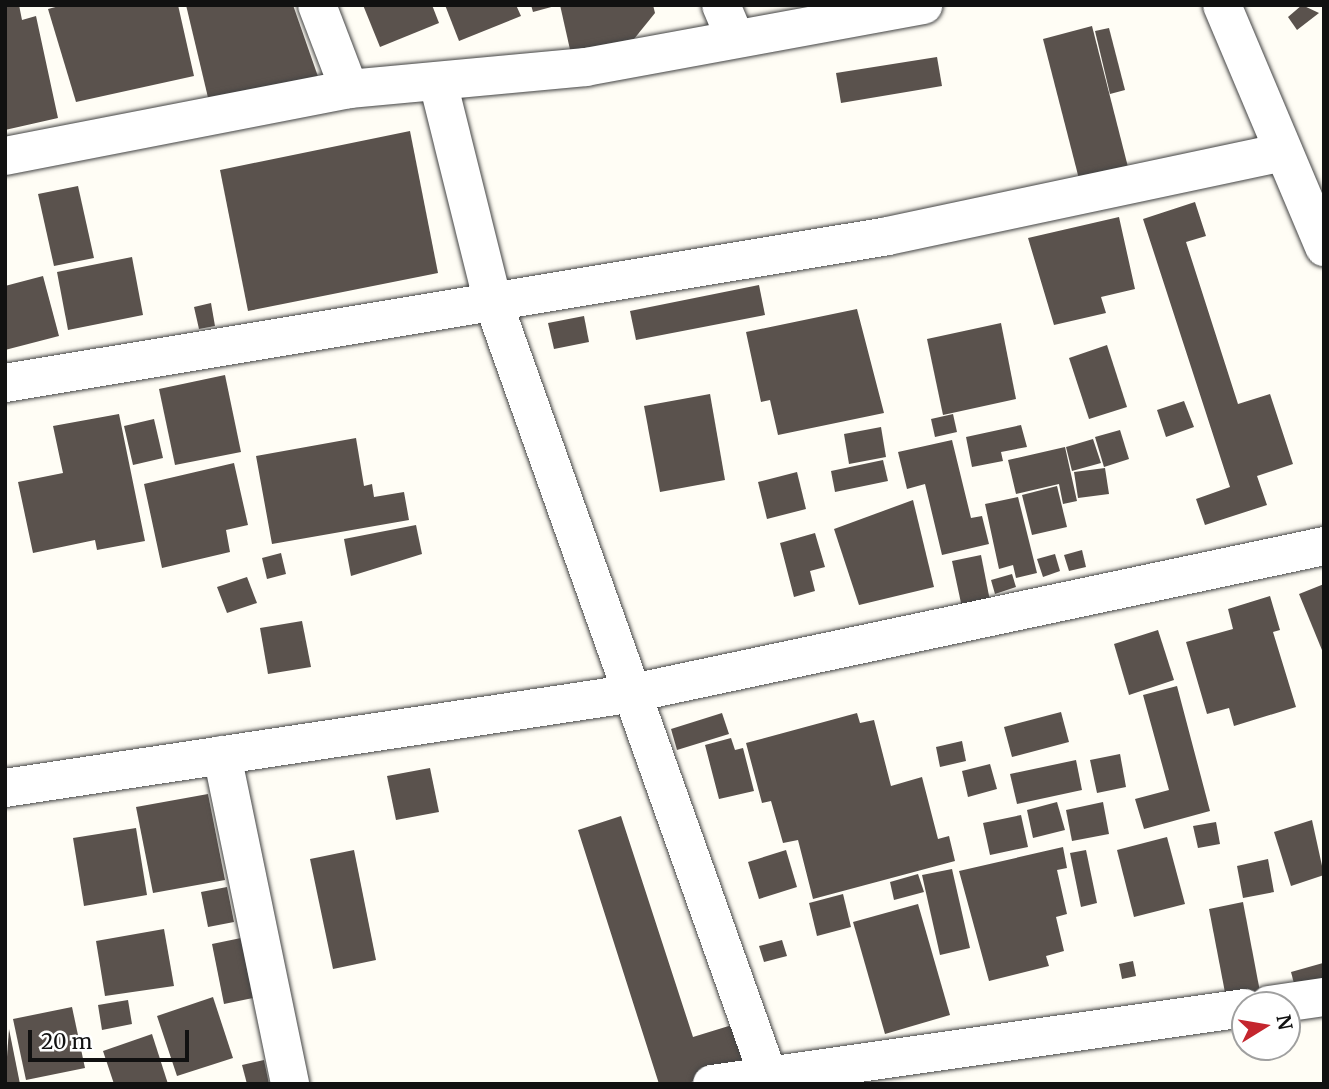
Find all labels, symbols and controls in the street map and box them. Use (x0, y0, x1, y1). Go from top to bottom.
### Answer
north arrow (1231, 991, 1301, 1061)
text: N (1271, 1013, 1298, 1032)
scale bar (32, 1016, 192, 1060)
text: 20 m (41, 1028, 92, 1055)

